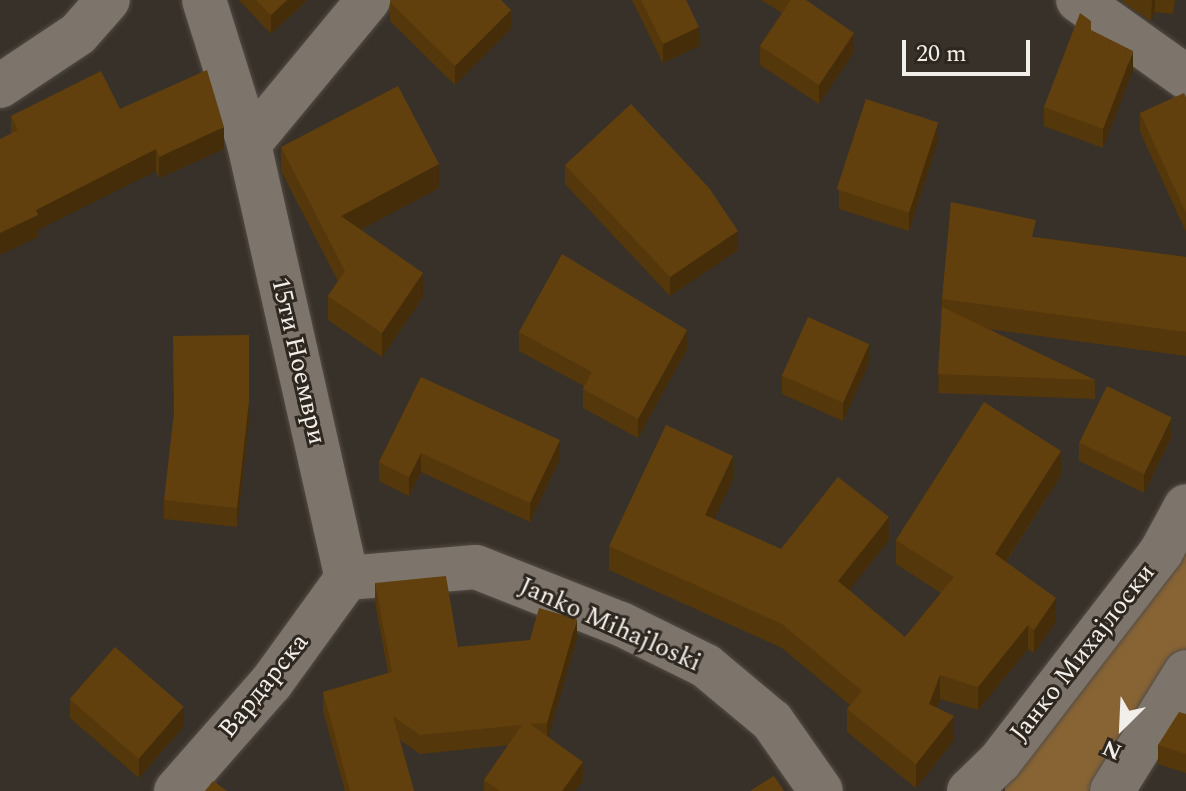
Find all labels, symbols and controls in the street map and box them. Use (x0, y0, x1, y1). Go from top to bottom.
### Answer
scale bar (906, 24, 1034, 74)
text: 20 m (916, 36, 967, 72)
street label: 15ти Ноември (264, 274, 332, 448)
street label: Јанко Михајлоски (1004, 558, 1162, 748)
street label: Janko Mihajloski (514, 571, 706, 679)
street label: Вардарска (212, 627, 316, 745)
north arrow (1082, 687, 1162, 767)
text: N (1097, 731, 1127, 768)

